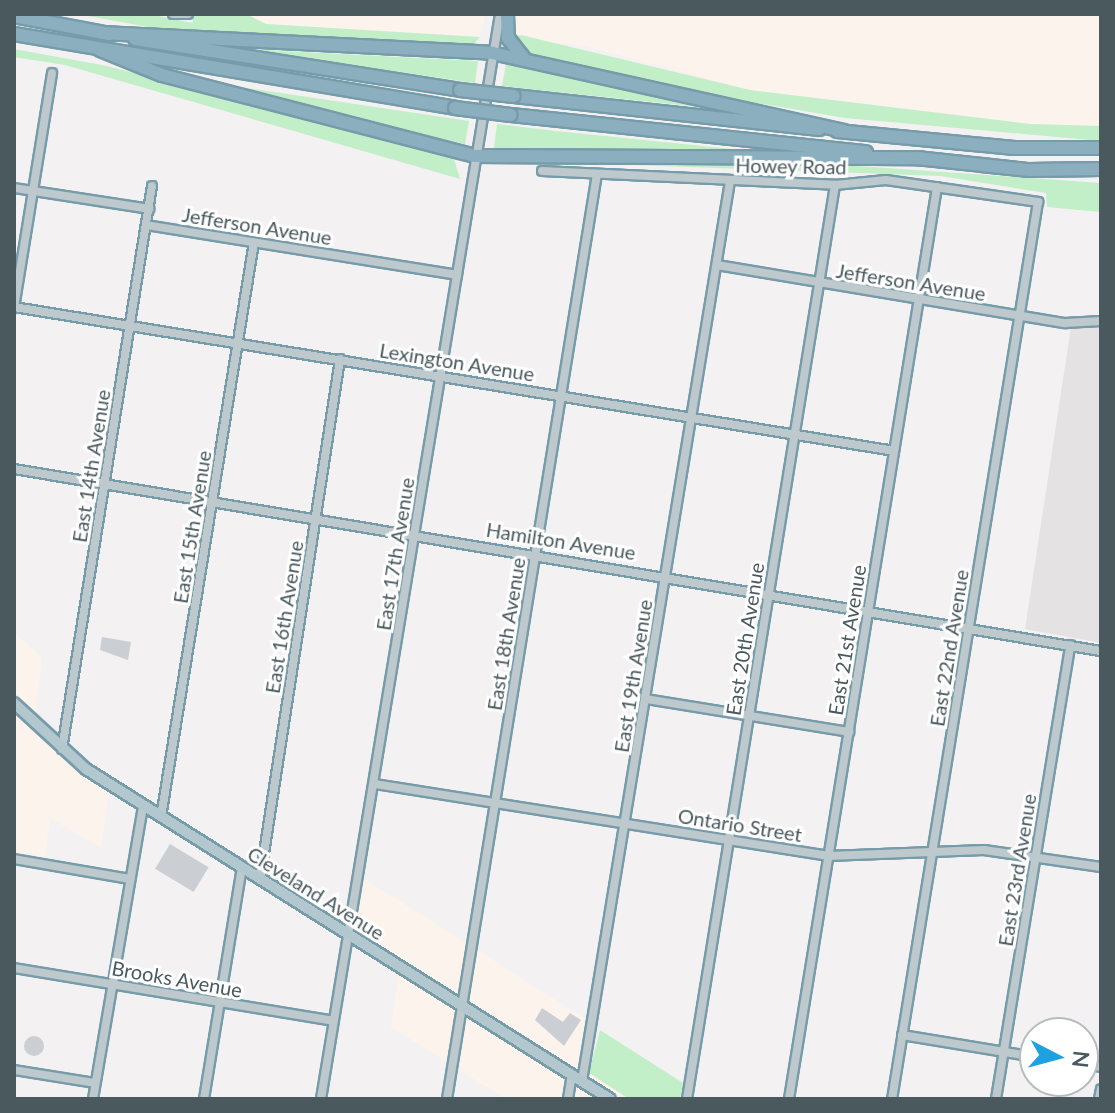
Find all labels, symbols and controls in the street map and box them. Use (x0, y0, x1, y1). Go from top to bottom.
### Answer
street label: Howey Road (735, 153, 847, 179)
street label: Jefferson Avenue (180, 202, 334, 250)
street label: Jefferson Avenue (834, 258, 988, 306)
street label: Lexington Avenue (377, 338, 537, 386)
street label: East 14th Avenue (67, 387, 115, 545)
street label: East 15th Avenue (168, 448, 216, 606)
street label: East 17th Avenue (371, 475, 419, 633)
street label: Hamilton Avenue (484, 517, 638, 565)
street label: East 16th Avenue (260, 538, 308, 696)
street label: East 18th Avenue (482, 555, 530, 713)
street label: East 20th Avenue (721, 560, 769, 718)
street label: East 21st Avenue (823, 563, 871, 717)
street label: East 22nd Avenue (925, 567, 973, 729)
street label: East 19th Avenue (609, 597, 657, 755)
street label: East 23rd Avenue (993, 792, 1041, 948)
street label: Ontario Street (676, 803, 804, 847)
street label: Cleveland Avenue (243, 841, 389, 945)
street label: Brooks Avenue (110, 956, 244, 1002)
north arrow (1019, 1017, 1099, 1097)
text: N (1067, 1050, 1096, 1069)

